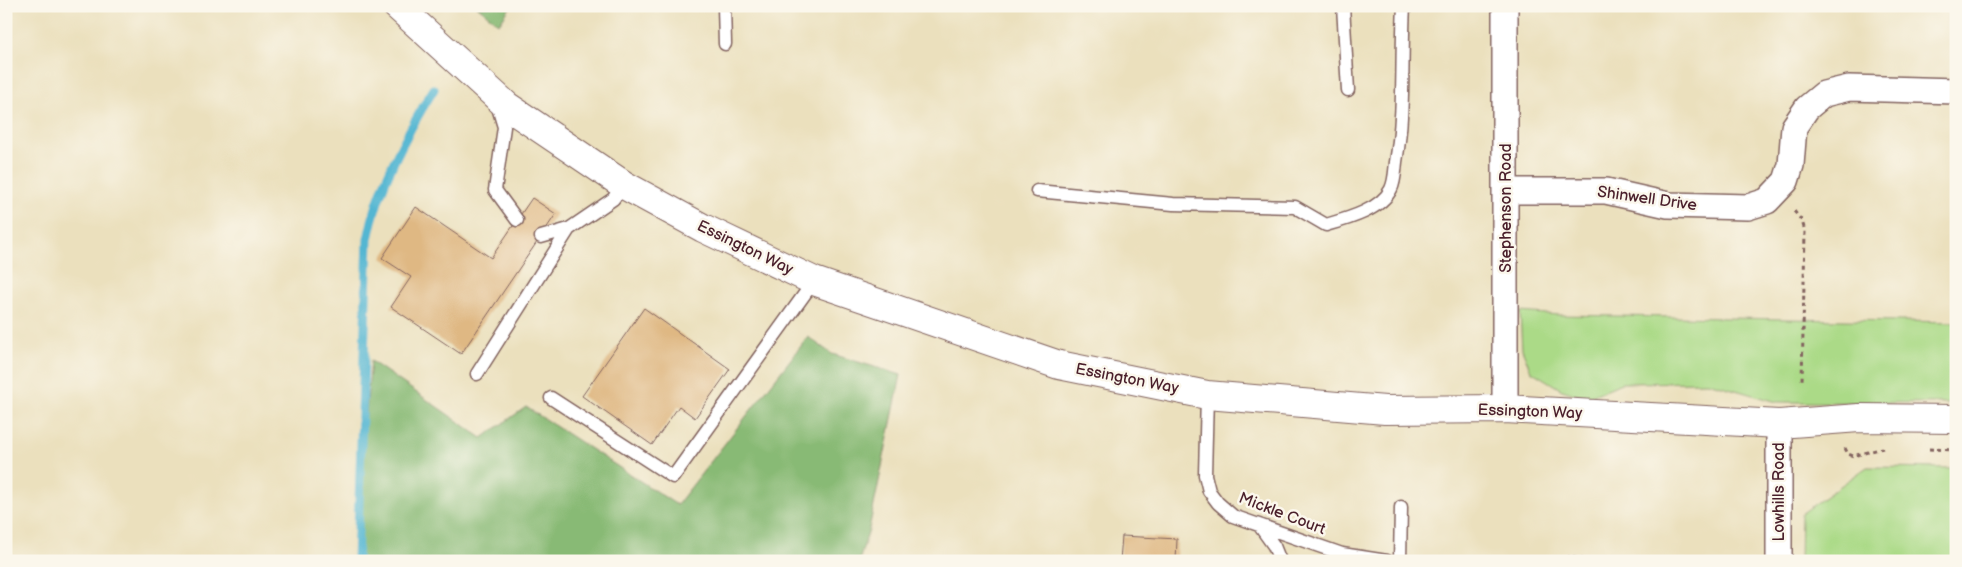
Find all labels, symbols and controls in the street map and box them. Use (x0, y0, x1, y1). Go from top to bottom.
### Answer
street label: Stephenson Road (1497, 143, 1516, 273)
street label: Shinwell Drive (1596, 183, 1699, 215)
street label: Essington Way (694, 217, 797, 280)
street label: Essington Way (1074, 360, 1181, 398)
street label: Essington Way (1477, 401, 1583, 423)
street label: Lowhills Road (1770, 442, 1789, 542)
street label: Mickle Court (1236, 489, 1328, 539)

